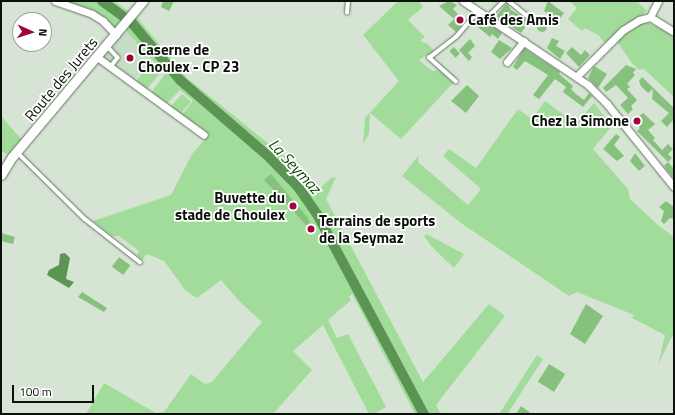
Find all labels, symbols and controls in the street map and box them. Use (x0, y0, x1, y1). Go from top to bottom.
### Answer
place label: Café des Amis (468, 11, 559, 29)
north arrow (12, 12, 52, 52)
marker: Café des Amis (455, 15, 465, 25)
text: N (35, 28, 51, 37)
street label: Route des Jurets (21, 33, 101, 125)
place label: Caserne de Choulex - CP 23 (138, 40, 239, 75)
marker: Caserne de Choulex - CP 23 (125, 53, 135, 63)
place label: Chez la Simone (531, 112, 629, 130)
marker: Chez la Simone (632, 116, 642, 126)
water label: La Seymaz (265, 135, 325, 197)
place label: Buvette du stade de Choulex (175, 188, 285, 223)
marker: Buvette du stade de Choulex (288, 201, 298, 211)
place label: Terrains de sports de la Seymaz (319, 211, 435, 246)
marker: Terrains de sports de la Seymaz (306, 224, 316, 234)
scale bar (14, 377, 96, 403)
text: 100 m (19, 382, 52, 401)

